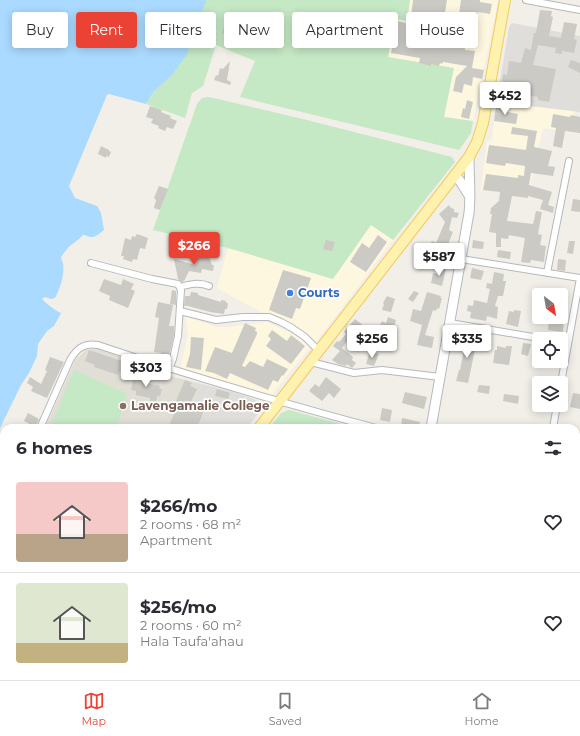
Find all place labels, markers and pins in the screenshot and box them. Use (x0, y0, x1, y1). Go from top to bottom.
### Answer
pin: $452 (481, 82, 529, 116)
pin: $266 (170, 232, 218, 266)
pin: $587 (415, 243, 463, 277)
place label: Courts (298, 285, 340, 300)
marker: Courts (285, 288, 295, 298)
pin: $256 (348, 325, 396, 359)
pin: $335 (443, 325, 491, 359)
pin: $303 (122, 354, 170, 388)
place label: Lavengamalie College (131, 398, 270, 413)
marker: Lavengamalie College (118, 401, 128, 411)

